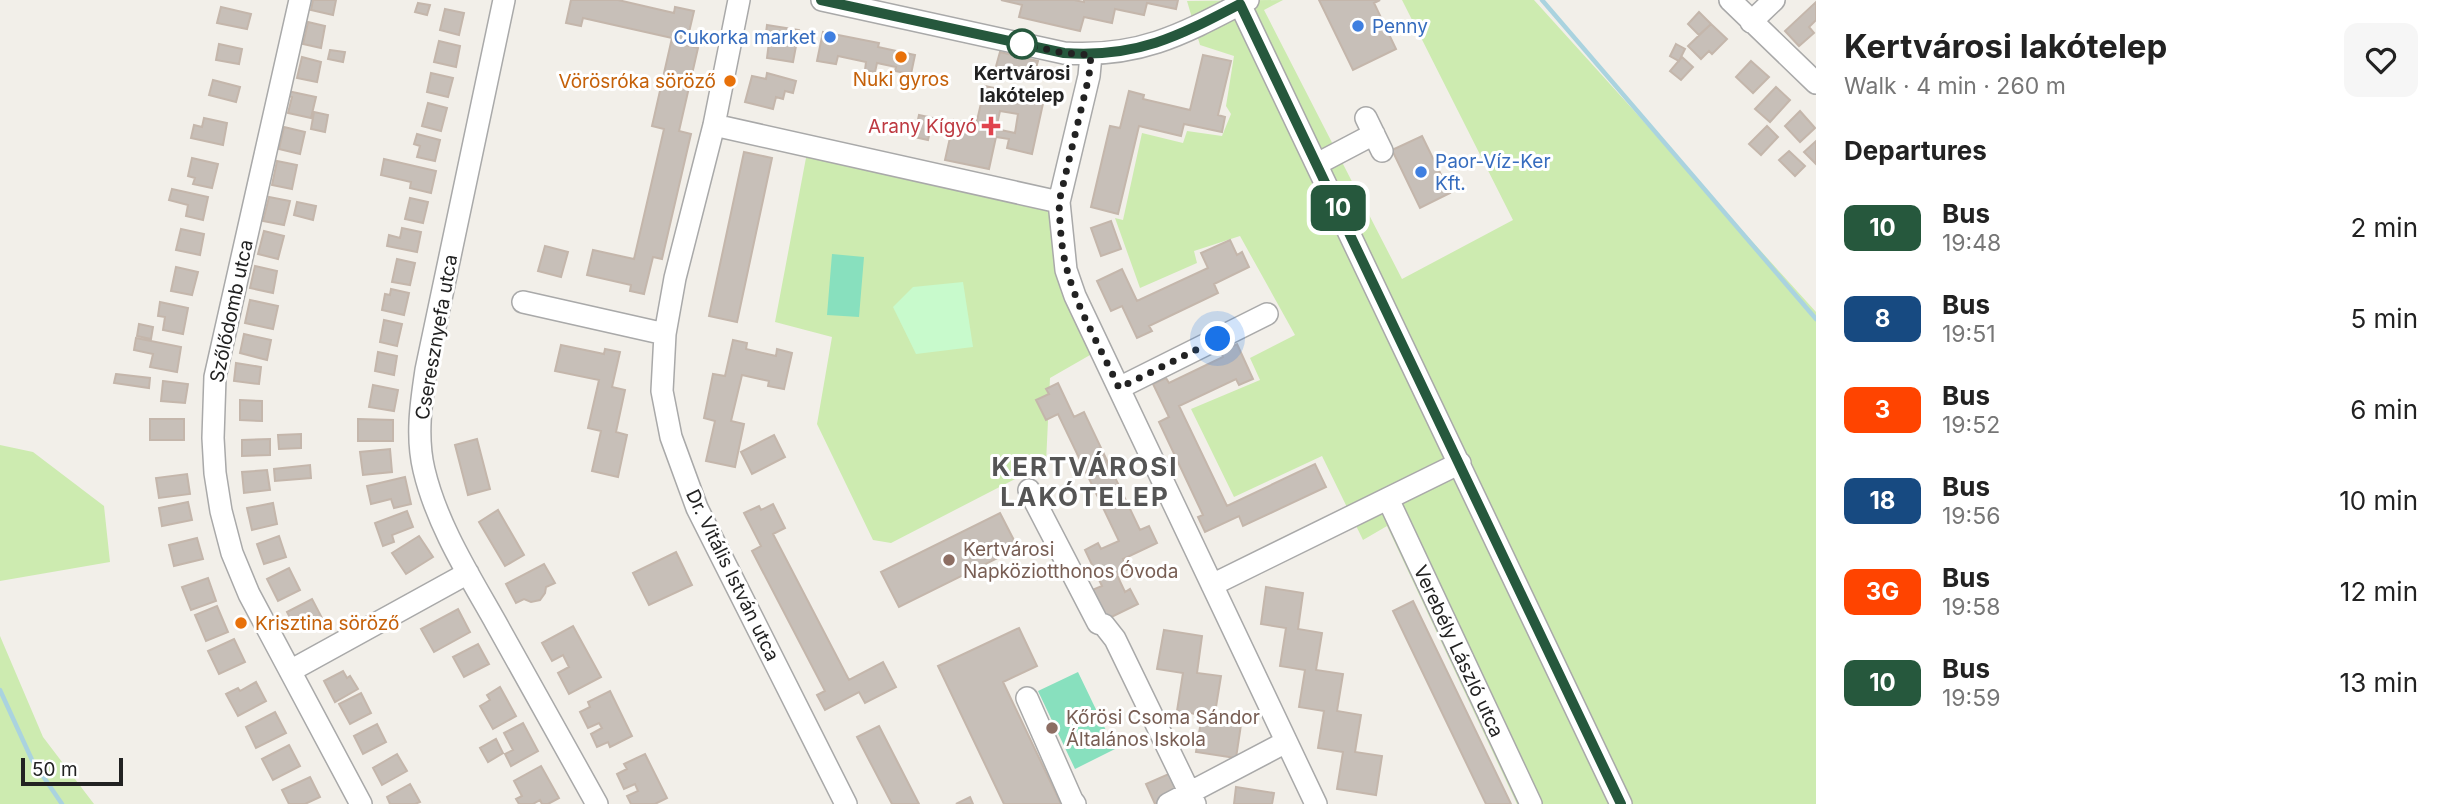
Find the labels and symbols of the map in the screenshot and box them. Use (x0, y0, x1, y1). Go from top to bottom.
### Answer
place label: Penny (1372, 15, 1428, 38)
marker: Penny (1350, 18, 1366, 34)
place label: Cukorka market (674, 26, 816, 49)
marker: Cukorka market (822, 29, 838, 45)
marker: Kertvárosi lakótelep (1007, 29, 1037, 59)
marker: Nuki gyros (893, 49, 909, 65)
place label: Kertvárosi lakótelep (974, 62, 1070, 107)
place label: Nuki gyros (853, 68, 949, 91)
place label: Vörösróka söröző (559, 70, 716, 93)
marker: Vörösróka söröző (722, 73, 738, 89)
place label: Arany Kígyó (868, 115, 977, 138)
marker: Arany Kígyó (983, 118, 999, 134)
place label: Paor-Víz-Ker Kft. (1435, 150, 1551, 195)
marker: Paor-Víz-Ker Kft. (1413, 164, 1429, 180)
line badge: 10 (1306, 185, 1370, 231)
street label: Szőlődomb utca (205, 238, 258, 385)
street label: Cseresznyefa utca (411, 253, 462, 422)
your location (1200, 321, 1235, 356)
district label: KERTVÁROSI LAKÓTELEP (991, 451, 1179, 512)
street label: Dr. Vitális István utca (681, 486, 784, 665)
place label: Kertvárosi Napköziotthonos Óvoda (963, 538, 1178, 583)
marker: Kertvárosi Napköziotthonos Óvoda (941, 552, 957, 568)
street label: Verebély László utca (1409, 562, 1508, 741)
place label: Krisztina söröző (255, 612, 399, 635)
marker: Krisztina söröző (233, 615, 249, 631)
place label: Kőrösi Csoma Sándor Általános Iskola (1066, 706, 1260, 751)
marker: Kőrösi Csoma Sándor Általános Iskola (1044, 720, 1060, 736)
scale bar (21, 755, 122, 787)

